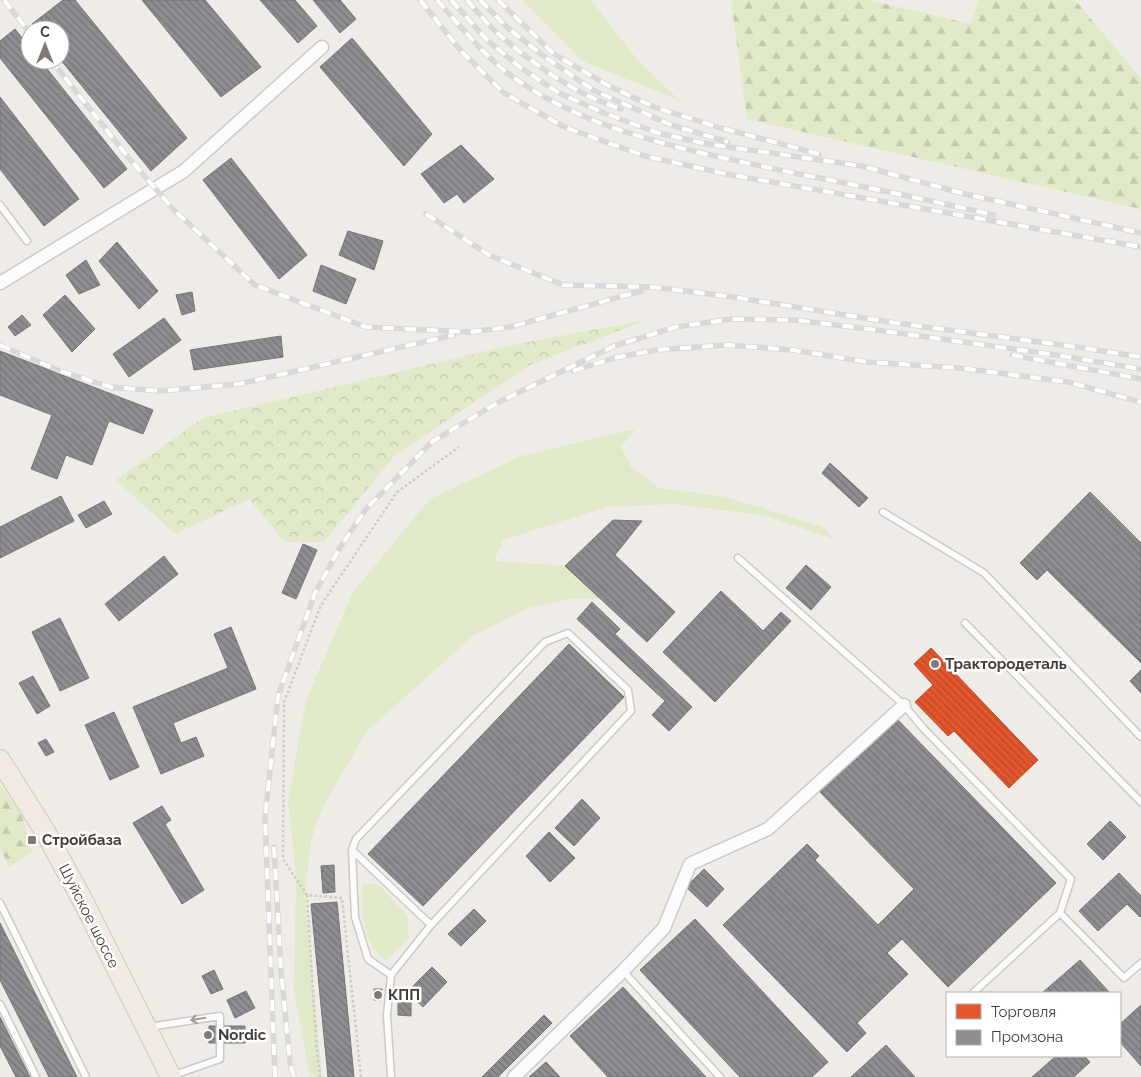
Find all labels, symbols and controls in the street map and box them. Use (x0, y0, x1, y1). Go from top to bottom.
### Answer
north arrow (20, 20, 70, 70)
text: С (40, 24, 50, 40)
place label: Трактородеталь (945, 655, 1067, 673)
marker: Трактородеталь (929, 658, 941, 670)
place label: Стройбаза (42, 831, 122, 849)
marker: Стройбаза (26, 834, 38, 846)
street label: Шуйское шоссе (55, 861, 123, 971)
place label: КПП (388, 986, 420, 1004)
marker: КПП (372, 989, 384, 1001)
legend (946, 992, 1121, 1057)
text: Торговля (991, 1003, 1056, 1021)
one-way arrow (190, 1015, 206, 1025)
place label: Nordic (218, 1026, 267, 1044)
text: Промзона (991, 1028, 1063, 1046)
marker: Nordic (202, 1029, 214, 1041)

